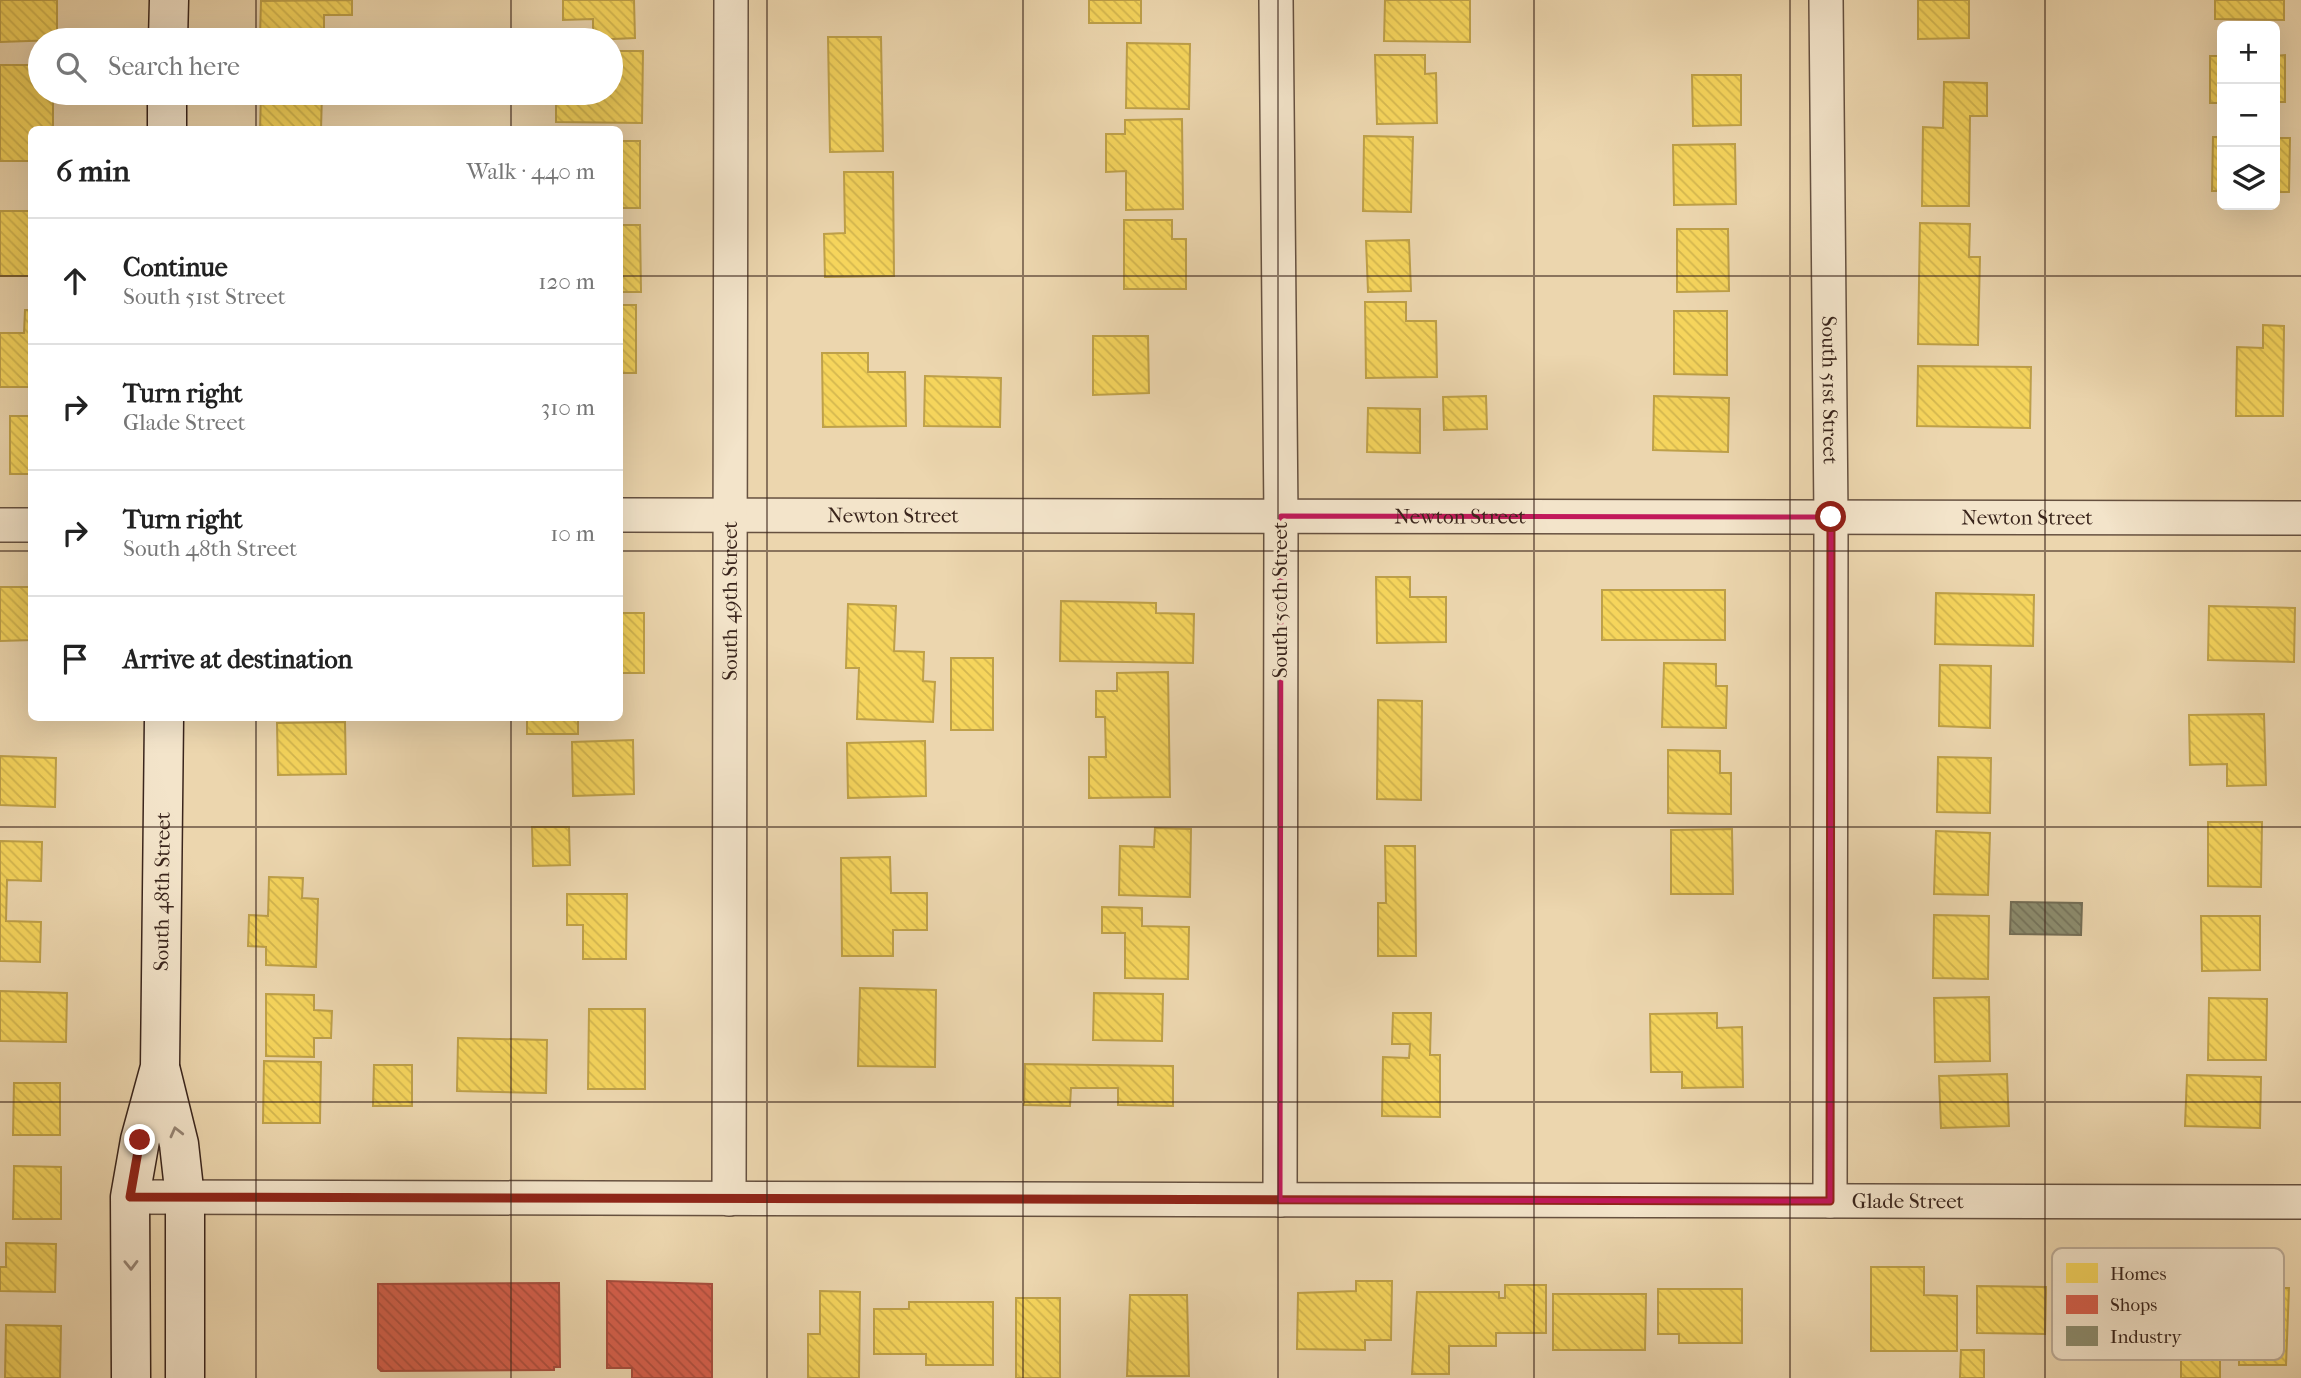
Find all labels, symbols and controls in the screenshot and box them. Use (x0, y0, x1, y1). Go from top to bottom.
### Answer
map controls (2217, 21, 2280, 210)
button: + (2217, 21, 2280, 84)
search box (28, 28, 623, 105)
icon: search (52, 48, 90, 86)
text: Search here (108, 51, 240, 82)
button: − (2217, 84, 2280, 147)
button: layers (2217, 147, 2280, 210)
text: 6 min (56, 154, 130, 189)
text: Walk · 440 m (467, 158, 595, 185)
text: Continue (123, 252, 228, 283)
icon: ahead (56, 262, 94, 300)
text: 120 m (538, 268, 595, 295)
text: South 51st Street (123, 283, 286, 310)
street label: South 51st Street (1817, 315, 1842, 465)
text: Turn right (123, 378, 243, 409)
icon: right (56, 388, 94, 426)
text: 310 m (541, 394, 595, 421)
text: Glade Street (123, 409, 246, 436)
route start (1815, 501, 1846, 532)
street label: Newton Street (827, 503, 959, 528)
text: Turn right (123, 504, 243, 535)
street label: Newton Street (1394, 504, 1526, 529)
street label: Newton Street (1961, 505, 2093, 530)
icon: right (56, 514, 94, 552)
text: 10 m (550, 520, 595, 547)
street label: South 49th Street (718, 521, 742, 681)
street label: South 50th Street (1268, 521, 1292, 678)
text: South 48th Street (123, 535, 297, 562)
icon: arrive (56, 640, 94, 678)
text: Arrive at destination (123, 644, 353, 675)
street label: South 48th Street (149, 811, 175, 971)
route end (124, 1124, 155, 1155)
one-way arrow (170, 1126, 184, 1138)
street label: Glade Street (1852, 1189, 1965, 1213)
legend (2052, 1248, 2284, 1360)
one-way arrow (123, 1260, 139, 1271)
text: Homes (2110, 1263, 2166, 1285)
text: Shops (2110, 1294, 2157, 1316)
text: Industry (2110, 1326, 2182, 1348)

